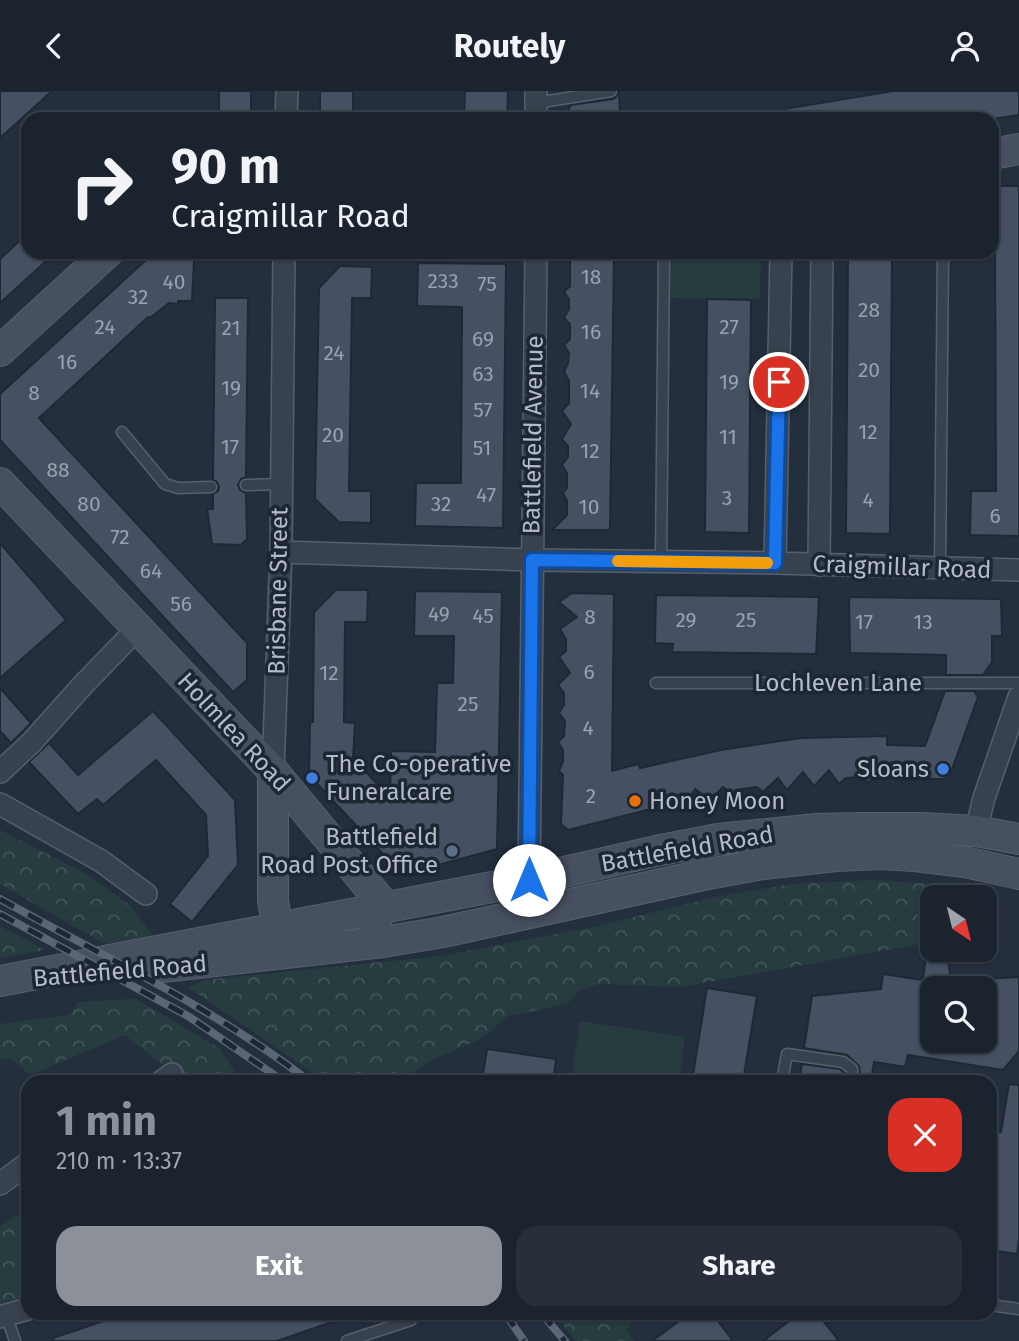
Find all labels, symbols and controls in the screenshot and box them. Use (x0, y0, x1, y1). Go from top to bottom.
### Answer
icon: back (35, 27, 73, 65)
text: Routely (454, 27, 565, 65)
icon: person (946, 27, 984, 65)
text: 90 m (171, 137, 280, 196)
icon: right (56, 140, 147, 231)
text: Craigmillar Road (171, 197, 410, 235)
house number: 18 (581, 264, 601, 290)
house number: 233 (427, 268, 459, 294)
house number: 40 (163, 269, 185, 295)
house number: 75 (477, 271, 497, 297)
house number: 32 (128, 284, 148, 310)
house number: 28 (858, 297, 880, 323)
house number: 24 (95, 314, 116, 340)
house number: 27 (719, 314, 739, 340)
house number: 21 (222, 315, 240, 341)
house number: 16 (581, 319, 601, 345)
house number: 69 (472, 326, 494, 352)
street label: Battlefield Avenue (517, 335, 549, 535)
house number: 24 (324, 340, 345, 366)
house number: 16 (57, 349, 77, 375)
pin (749, 352, 809, 412)
house number: 20 (858, 357, 880, 383)
house number: 63 (472, 361, 494, 387)
icon: arrive (760, 363, 798, 401)
house number: 19 (719, 369, 739, 395)
house number: 19 (221, 375, 241, 401)
house number: 14 (580, 378, 600, 404)
house number: 8 (28, 380, 40, 406)
house number: 57 (473, 397, 493, 423)
house number: 12 (858, 419, 878, 445)
house number: 20 (322, 422, 344, 448)
house number: 11 (719, 424, 737, 450)
house number: 17 (221, 434, 239, 460)
house number: 51 (473, 435, 491, 461)
house number: 12 (580, 438, 600, 464)
house number: 88 (46, 457, 70, 483)
house number: 47 (476, 482, 496, 508)
house number: 3 (722, 485, 732, 511)
house number: 4 (862, 487, 874, 513)
house number: 80 (77, 491, 101, 517)
house number: 32 (431, 491, 451, 517)
house number: 10 (579, 494, 599, 520)
house number: 6 (989, 503, 1001, 529)
street label: Brisbane Street (263, 507, 293, 675)
house number: 72 (110, 524, 130, 550)
street label: Craigmillar Road (812, 550, 992, 584)
house number: 64 (140, 558, 162, 584)
house number: 56 (170, 591, 192, 617)
house number: 49 (428, 601, 450, 627)
house number: 45 (472, 603, 494, 629)
house number: 8 (584, 604, 596, 630)
house number: 29 (675, 607, 697, 633)
house number: 25 (736, 607, 756, 633)
house number: 17 (855, 609, 873, 635)
house number: 13 (913, 609, 933, 635)
house number: 6 (583, 659, 595, 685)
house number: 12 (319, 660, 339, 686)
street label: Holmlea Road (172, 667, 296, 797)
street label: Lochleven Lane (754, 669, 922, 697)
house number: 25 (458, 691, 478, 717)
house number: 4 (582, 715, 594, 741)
place label: The Co-operative Funeralcare (326, 750, 512, 806)
place label: Sloans (857, 755, 929, 783)
marker: Sloans (935, 761, 951, 777)
marker: The Co-operative Funeralcare (304, 770, 320, 786)
house number: 2 (586, 783, 596, 809)
place label: Honey Moon (649, 787, 785, 815)
marker: Honey Moon (627, 793, 643, 809)
street label: Battlefield Road (599, 820, 775, 878)
place label: Battlefield Road Post Office (260, 823, 438, 879)
marker: Battlefield Road Post Office (444, 843, 460, 859)
position arrow (492, 843, 566, 917)
north arrow (920, 885, 998, 963)
map controls (920, 885, 997, 1053)
street label: Battlefield Road (32, 949, 208, 993)
button: search (920, 976, 997, 1053)
text: 1 min (56, 1096, 157, 1146)
button: close (888, 1098, 962, 1172)
text: 210 m · 13:37 (56, 1147, 182, 1175)
button: Exit (56, 1226, 502, 1306)
button: Share (516, 1226, 962, 1306)

